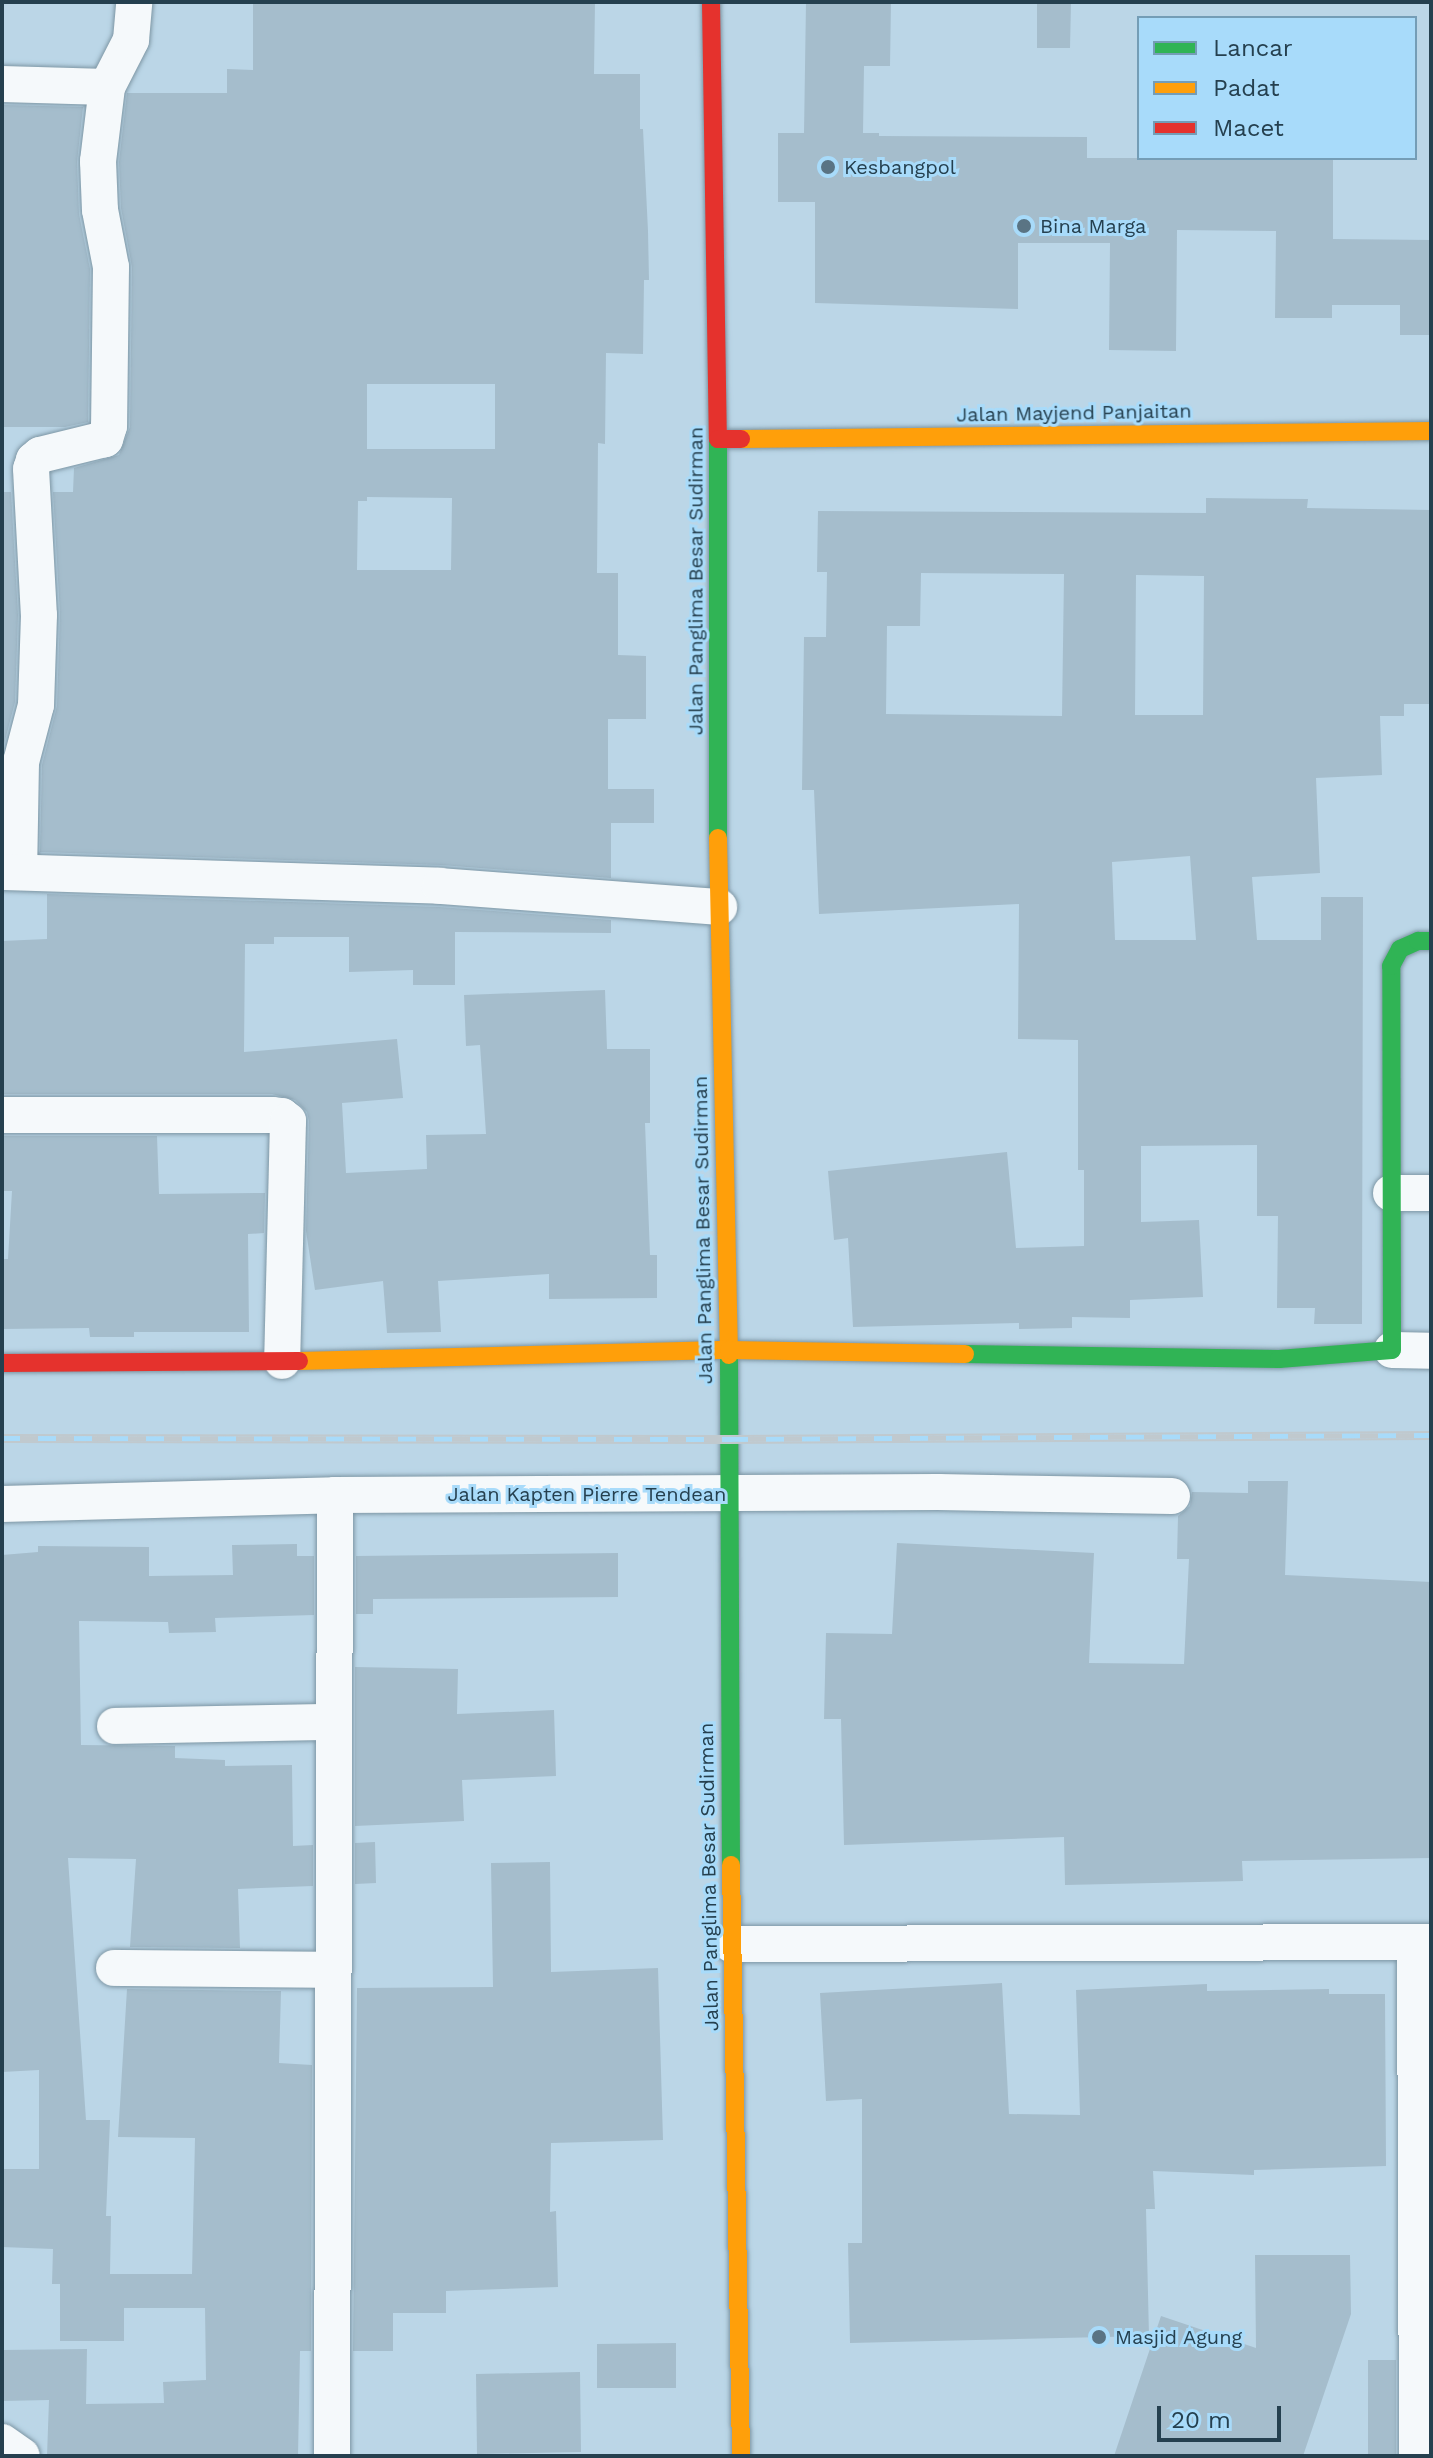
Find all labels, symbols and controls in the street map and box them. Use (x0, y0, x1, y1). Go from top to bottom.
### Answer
legend (1137, 16, 1417, 160)
text: Lancar (1213, 34, 1293, 62)
text: Padat (1213, 74, 1279, 102)
text: Macet (1213, 114, 1284, 142)
place label: Kesbangpol (844, 155, 956, 179)
marker: Kesbangpol (819, 158, 837, 176)
place label: Bina Marga (1040, 214, 1147, 238)
marker: Bina Marga (1015, 217, 1033, 235)
street label: Jalan Mayjend Panjaitan (956, 399, 1192, 427)
street label: Jalan Panglima Besar Sudirman (684, 426, 708, 736)
street label: Jalan Panglima Besar Sudirman (688, 1075, 718, 1385)
street label: Jalan Kapten Pierre Tendean (447, 1482, 727, 1506)
street label: Jalan Panglima Besar Sudirman (694, 1722, 724, 2032)
place label: Masjid Agung (1115, 2325, 1243, 2349)
marker: Masjid Agung (1090, 2328, 1108, 2346)
scale bar (1161, 2390, 1285, 2440)
text: 20 m (1171, 2406, 1231, 2434)

